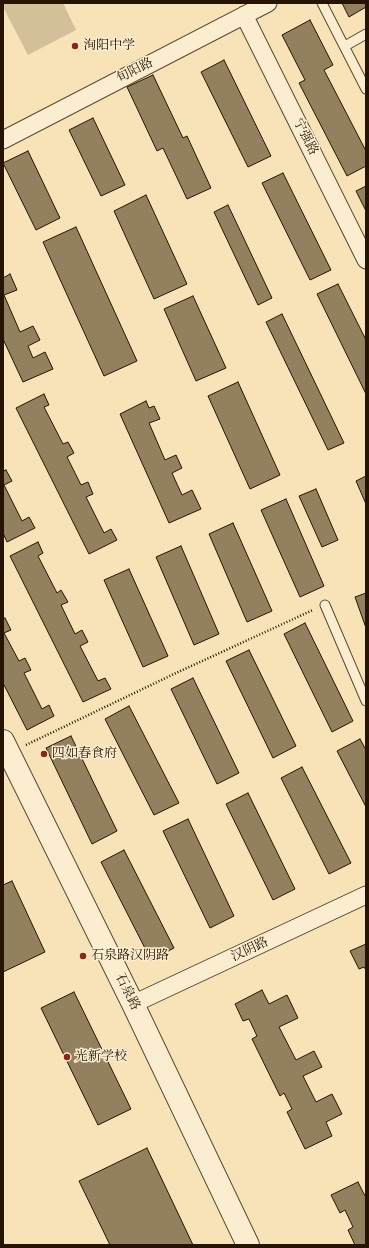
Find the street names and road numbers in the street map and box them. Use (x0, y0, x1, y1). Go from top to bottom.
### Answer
street label: 旬阳路 (114, 55, 156, 87)
street label: 宁强路 (289, 116, 321, 158)
street label: 汉阴路 (229, 935, 271, 965)
street label: 石泉路 (111, 971, 143, 1013)

